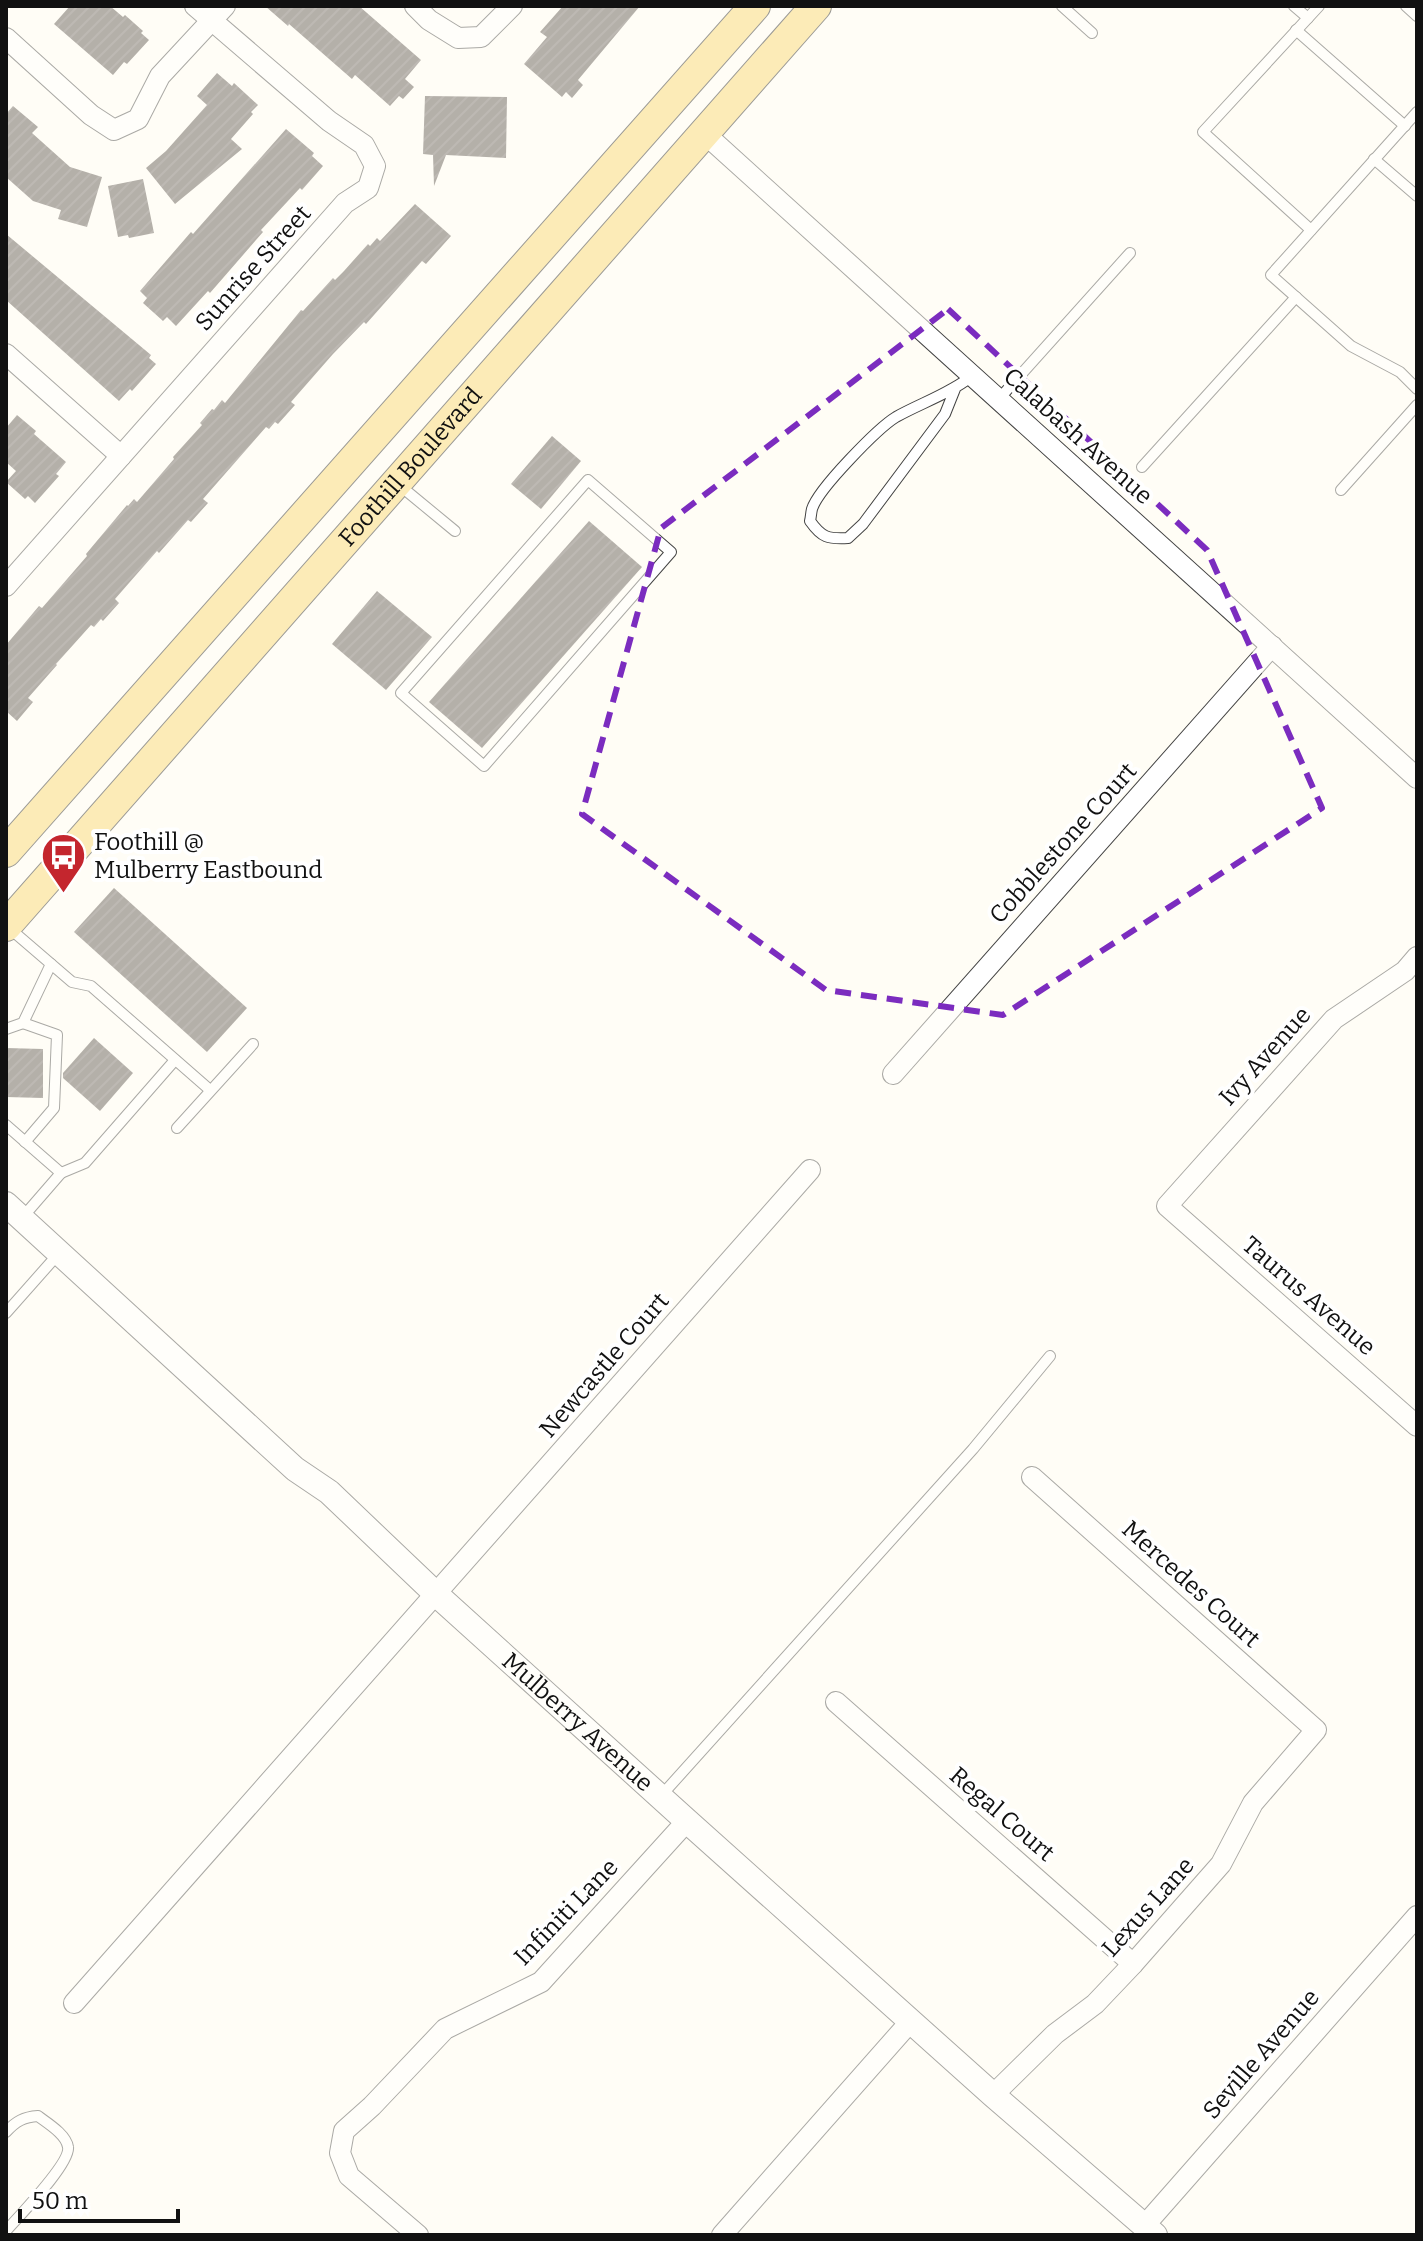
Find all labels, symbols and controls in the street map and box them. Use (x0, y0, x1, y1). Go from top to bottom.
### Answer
street label: Sunrise Street (190, 199, 317, 336)
street label: Calabash Avenue (998, 362, 1158, 510)
street label: Foothill Boulevard (333, 381, 488, 552)
street label: Cobblestone Court (984, 757, 1143, 929)
place label: Foothill @ Mulberry Eastbound (94, 828, 322, 884)
bus stop icon: Foothill @ Mulberry Eastbound (39, 832, 87, 895)
street label: Ivy Avenue (1213, 1001, 1317, 1111)
street label: Taurus Avenue (1237, 1231, 1381, 1361)
street label: Newcastle Court (534, 1287, 675, 1443)
street label: Mercedes Court (1116, 1515, 1266, 1653)
street label: Mulberry Avenue (497, 1647, 659, 1797)
street label: Regal Court (944, 1761, 1060, 1867)
street label: Lexus Lane (1096, 1852, 1200, 1962)
street label: Infiniti Lane (508, 1853, 624, 1971)
street label: Seville Avenue (1197, 1983, 1325, 2125)
scale bar (20, 2173, 178, 2223)
text: 50 m (32, 2187, 88, 2215)

